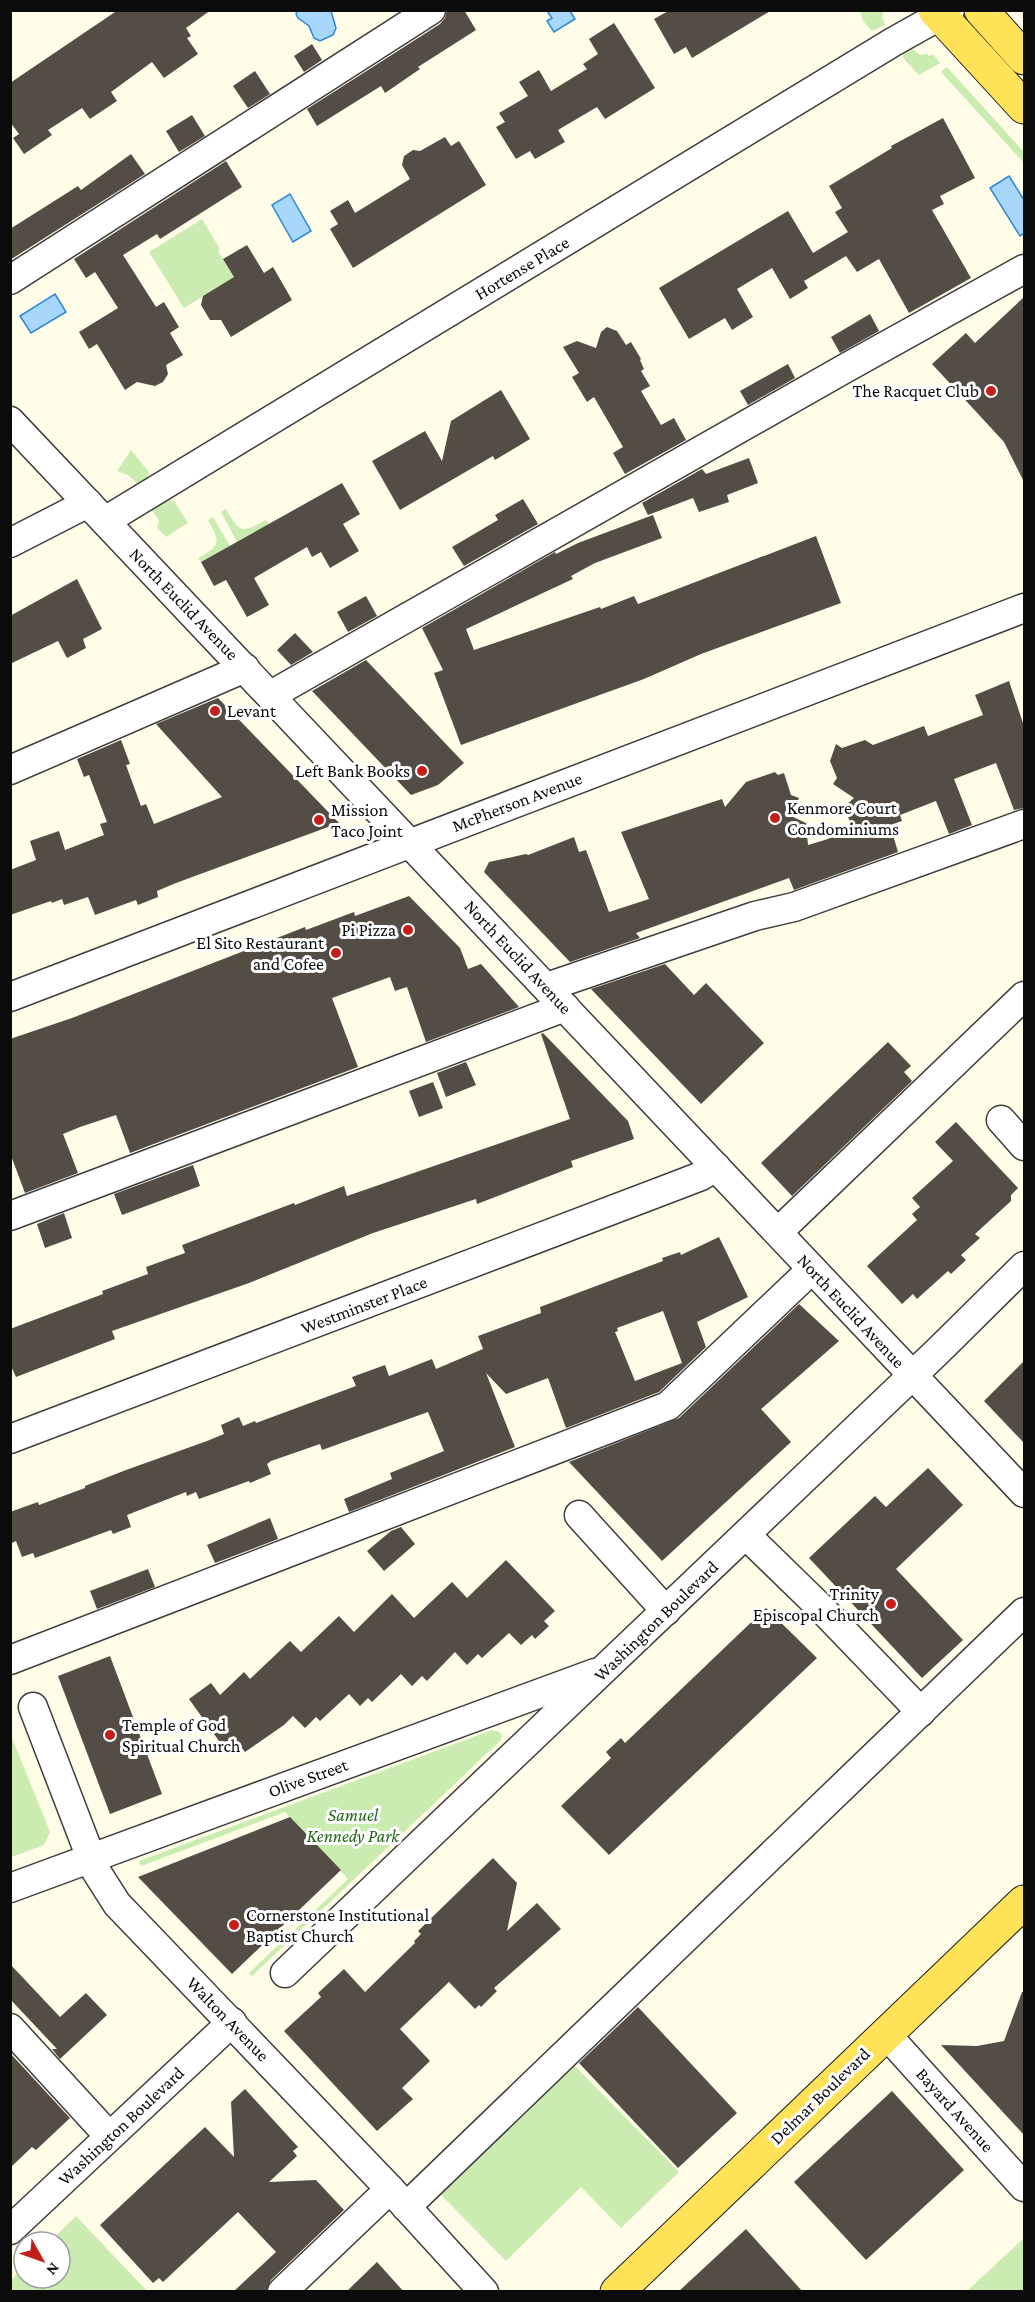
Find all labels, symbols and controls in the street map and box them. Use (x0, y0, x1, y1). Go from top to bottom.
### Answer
street label: Hortense Place (471, 232, 573, 304)
place label: The Racquet Club (853, 381, 979, 401)
marker: The Racquet Club (984, 384, 998, 398)
street label: North Euclid Avenue (125, 544, 243, 664)
place label: Levant (227, 701, 277, 721)
marker: Levant (208, 704, 222, 718)
place label: Left Bank Books (295, 761, 410, 781)
marker: Left Bank Books (415, 764, 429, 778)
street label: McPherson Avenue (449, 768, 585, 836)
place label: Kenmore Court Condominiums (787, 798, 899, 839)
place label: Mission Taco Joint (331, 800, 404, 841)
marker: Kenmore Court Condominiums (768, 811, 782, 825)
marker: Mission Taco Joint (312, 813, 326, 827)
street label: North Euclid Avenue (460, 896, 576, 1018)
place label: Pi Pizza (342, 920, 396, 940)
marker: Pi Pizza (401, 923, 415, 937)
place label: El Sito Restaurant and Cofee (196, 933, 325, 974)
marker: El Sito Restaurant and Cofee (329, 946, 343, 960)
street label: North Euclid Avenue (793, 1250, 909, 1372)
street label: Westminster Place (298, 1272, 430, 1338)
street label: Washington Boulevard (590, 1556, 723, 1685)
place label: Trinity Episcopal Church (753, 1584, 880, 1625)
marker: Trinity Episcopal Church (884, 1597, 898, 1611)
place label: Temple of God Spiritual Church (122, 1715, 241, 1756)
marker: Temple of God Spiritual Church (103, 1728, 117, 1742)
street label: Olive Street (266, 1754, 351, 1802)
park label: Samuel Kennedy Park (307, 1805, 400, 1846)
place label: Cornerstone Institutional Baptist Church (246, 1905, 429, 1946)
marker: Cornerstone Institutional Baptist Church (227, 1918, 241, 1932)
street label: Walton Avenue (183, 1973, 273, 2065)
street label: Delmar Boulevard (766, 2043, 874, 2148)
street label: Washington Boulevard (54, 2062, 188, 2189)
street label: Bayard Avenue (912, 2064, 998, 2156)
north arrow (12, 2230, 72, 2290)
text: N (43, 2260, 63, 2279)

